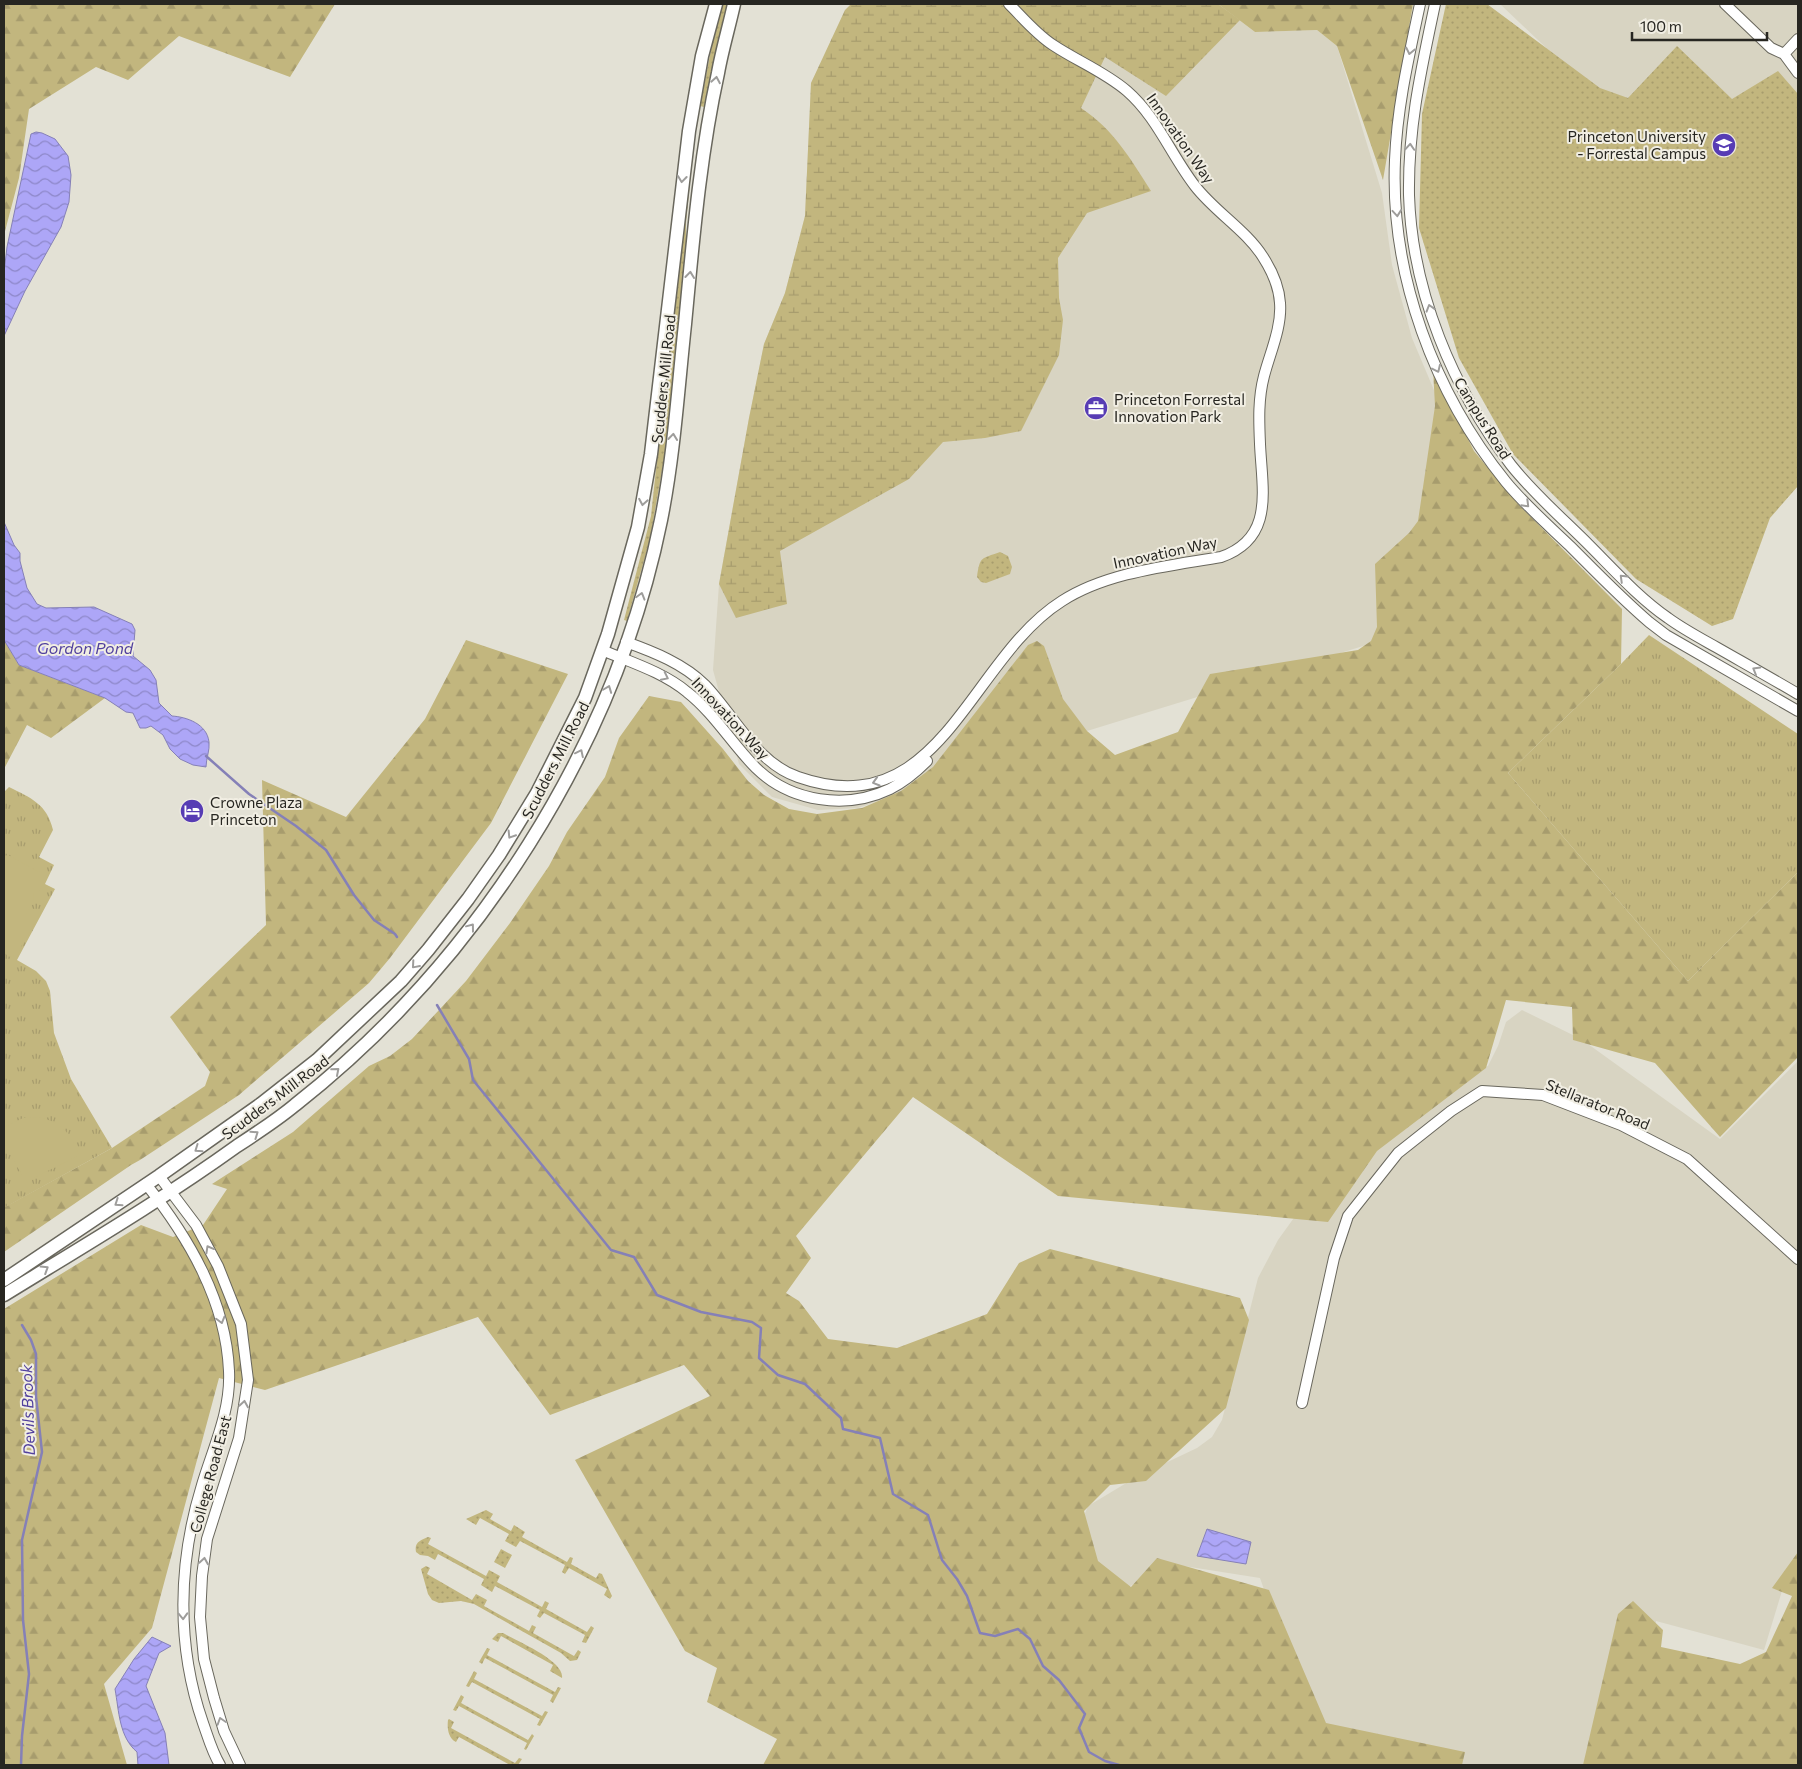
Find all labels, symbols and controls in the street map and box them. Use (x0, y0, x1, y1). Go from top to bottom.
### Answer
scale bar (1632, 10, 1767, 42)
text: 100 m (1640, 17, 1682, 35)
one-way arrow (1405, 47, 1416, 56)
one-way arrow (711, 76, 721, 84)
street label: Innovation Way (1143, 89, 1219, 187)
place label: Princeton University - Forrestal Campus (1567, 127, 1706, 162)
school or university icon: Princeton University - Forrestal Campus (1711, 132, 1737, 158)
one-way arrow (1405, 143, 1416, 151)
one-way arrow (677, 176, 688, 184)
one-way arrow (1391, 209, 1402, 217)
one-way arrow (684, 271, 695, 279)
one-way arrow (1425, 304, 1435, 312)
street label: Scudders Mill Road (647, 314, 679, 444)
one-way arrow (1431, 364, 1441, 373)
street label: Campus Road (1451, 374, 1515, 462)
place label: Princeton Forrestal Innovation Park (1114, 390, 1245, 425)
office icon: Princeton Forrestal Innovation Park (1083, 395, 1109, 421)
one-way arrow (667, 432, 678, 440)
one-way arrow (638, 497, 648, 506)
one-way arrow (1521, 498, 1530, 507)
street label: Innovation Way (1111, 532, 1219, 572)
one-way arrow (1619, 575, 1628, 584)
one-way arrow (635, 591, 646, 600)
water label: Gordon Pond (37, 638, 134, 657)
one-way arrow (1753, 666, 1762, 676)
one-way arrow (660, 671, 669, 681)
street label: Innovation Way (688, 673, 774, 763)
one-way arrow (602, 685, 612, 694)
street label: Scudders Mill Road (518, 698, 592, 822)
one-way arrow (574, 749, 584, 758)
one-way arrow (872, 777, 881, 787)
place label: Crowne Plaza Princeton (210, 793, 302, 828)
hotel icon: Crowne Plaza Princeton (179, 798, 205, 824)
one-way arrow (508, 829, 518, 838)
one-way arrow (465, 924, 473, 933)
one-way arrow (412, 959, 420, 968)
street label: Scudders Mill Road (218, 1051, 332, 1143)
one-way arrow (330, 1068, 339, 1077)
street label: Stellarator Road (1543, 1075, 1653, 1133)
one-way arrow (249, 1131, 259, 1140)
one-way arrow (194, 1143, 204, 1152)
one-way arrow (114, 1197, 124, 1206)
one-way arrow (205, 1245, 215, 1254)
one-way arrow (40, 1266, 49, 1276)
one-way arrow (215, 1316, 226, 1324)
water label: Devils Brook (16, 1364, 38, 1456)
one-way arrow (239, 1399, 249, 1408)
street label: College Road East (186, 1413, 234, 1535)
one-way arrow (199, 1556, 209, 1565)
one-way arrow (178, 1612, 188, 1620)
one-way arrow (217, 1717, 227, 1725)

